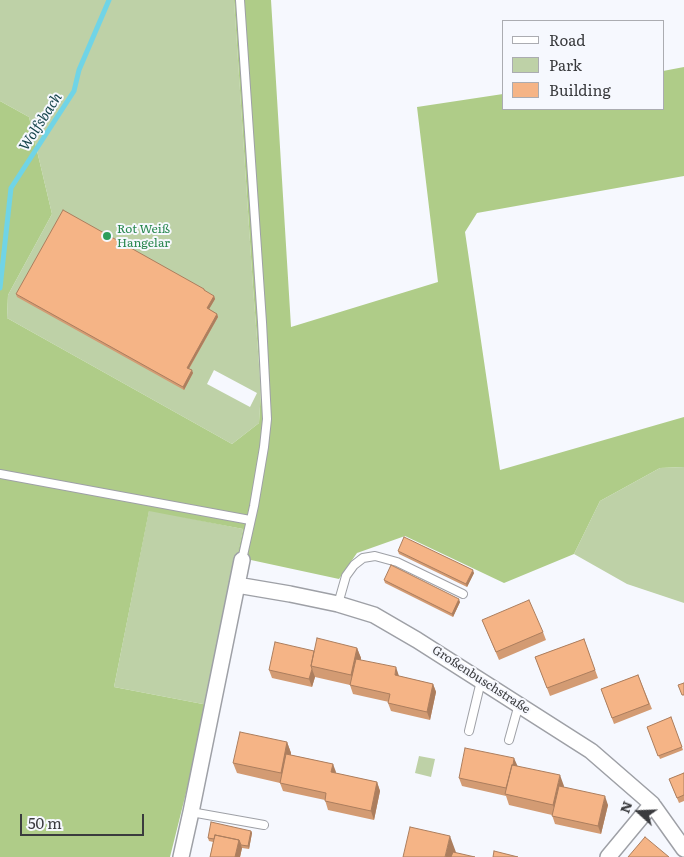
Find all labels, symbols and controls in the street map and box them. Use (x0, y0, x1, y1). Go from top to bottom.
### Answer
legend (502, 20, 664, 110)
text: Road (549, 28, 585, 51)
text: Park (549, 53, 582, 76)
text: Building (549, 78, 611, 101)
water label: Wolfsbach (16, 90, 66, 154)
place label: Rot Weiß Hangelar (117, 222, 170, 250)
marker: Rot Weiß Hangelar (101, 230, 113, 242)
street label: Großenbuschstraße (429, 643, 533, 717)
north arrow (614, 787, 664, 837)
text: N (613, 798, 636, 816)
scale bar (22, 804, 146, 836)
text: 50 m (28, 811, 62, 834)

